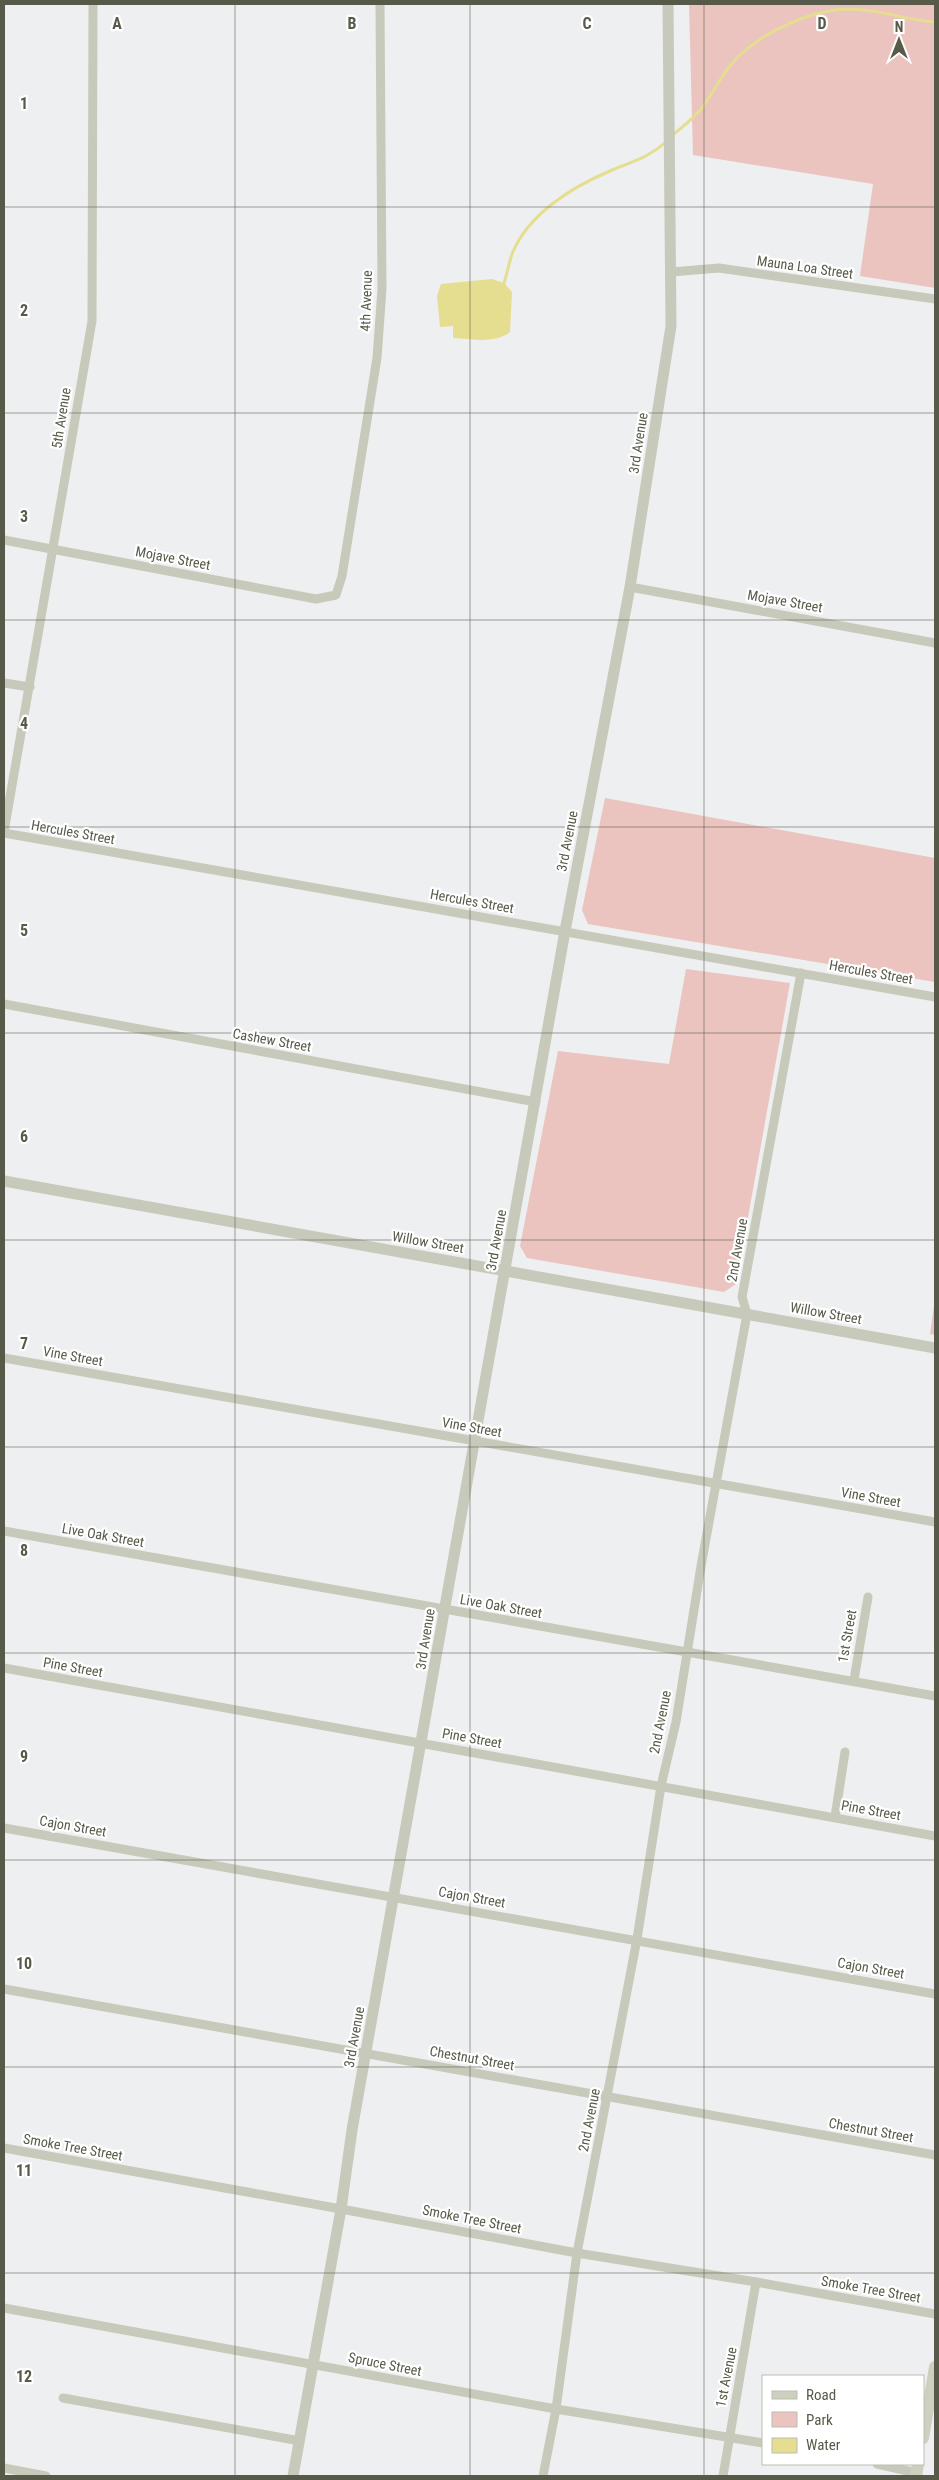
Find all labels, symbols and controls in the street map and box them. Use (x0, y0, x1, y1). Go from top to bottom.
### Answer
text: A (112, 14, 122, 33)
text: B (348, 14, 357, 33)
text: C (582, 14, 592, 33)
text: D (817, 14, 827, 33)
north arrow (874, 15, 924, 65)
text: N (895, 19, 903, 35)
text: 1 (20, 94, 28, 113)
street label: Mauna Loa Street (756, 252, 854, 282)
street label: 4th Avenue (357, 270, 375, 332)
text: 2 (20, 301, 28, 320)
street label: 5th Avenue (48, 386, 74, 450)
street label: 3rd Avenue (625, 411, 651, 475)
text: 3 (20, 507, 28, 526)
street label: Mojave Street (134, 543, 212, 573)
street label: Mojave Street (746, 587, 824, 615)
text: 4 (20, 714, 28, 733)
street label: 3rd Avenue (553, 809, 581, 873)
street label: Hercules Street (30, 817, 116, 847)
street label: Hercules Street (429, 886, 515, 916)
text: 5 (20, 921, 28, 940)
street label: Hercules Street (828, 957, 914, 987)
street label: Cashew Street (231, 1025, 313, 1055)
text: 6 (20, 1127, 28, 1146)
street label: 3rd Avenue (483, 1208, 509, 1272)
street label: 2nd Avenue (724, 1217, 751, 1283)
street label: Willow Street (391, 1228, 465, 1256)
street label: Willow Street (789, 1299, 863, 1327)
text: 7 (20, 1334, 28, 1353)
street label: Vine Street (42, 1343, 104, 1369)
street label: Vine Street (441, 1414, 503, 1440)
street label: Vine Street (840, 1484, 902, 1510)
street label: Live Oak Street (61, 1520, 145, 1550)
text: 8 (20, 1541, 28, 1560)
street label: Live Oak Street (459, 1591, 543, 1621)
street label: 3rd Avenue (412, 1607, 438, 1671)
street label: 1st Street (834, 1608, 860, 1664)
street label: Pine Street (42, 1654, 104, 1680)
street label: 2nd Avenue (646, 1689, 674, 1755)
street label: Pine Street (441, 1725, 503, 1751)
text: 9 (20, 1747, 28, 1766)
street label: Pine Street (840, 1797, 902, 1823)
street label: Cajon Street (38, 1812, 108, 1840)
street label: Cajon Street (437, 1883, 507, 1911)
text: 10 (16, 1954, 32, 1973)
street label: Cajon Street (836, 1954, 906, 1982)
street label: 3rd Avenue (341, 2005, 367, 2069)
street label: Chestnut Street (429, 2043, 515, 2073)
street label: 2nd Avenue (575, 2087, 603, 2153)
street label: Chestnut Street (828, 2115, 914, 2145)
street label: Smoke Tree Street (22, 2130, 124, 2164)
text: 11 (16, 2161, 32, 2180)
street label: Smoke Tree Street (421, 2202, 523, 2236)
street label: Smoke Tree Street (820, 2272, 922, 2306)
street label: 1st Avenue (712, 2345, 740, 2408)
street label: Spruce Street (347, 2349, 423, 2379)
text: 12 (16, 2367, 32, 2386)
legend (762, 2375, 924, 2465)
text: Road (806, 2386, 836, 2404)
text: Park (806, 2411, 833, 2429)
text: Water (806, 2436, 841, 2454)

